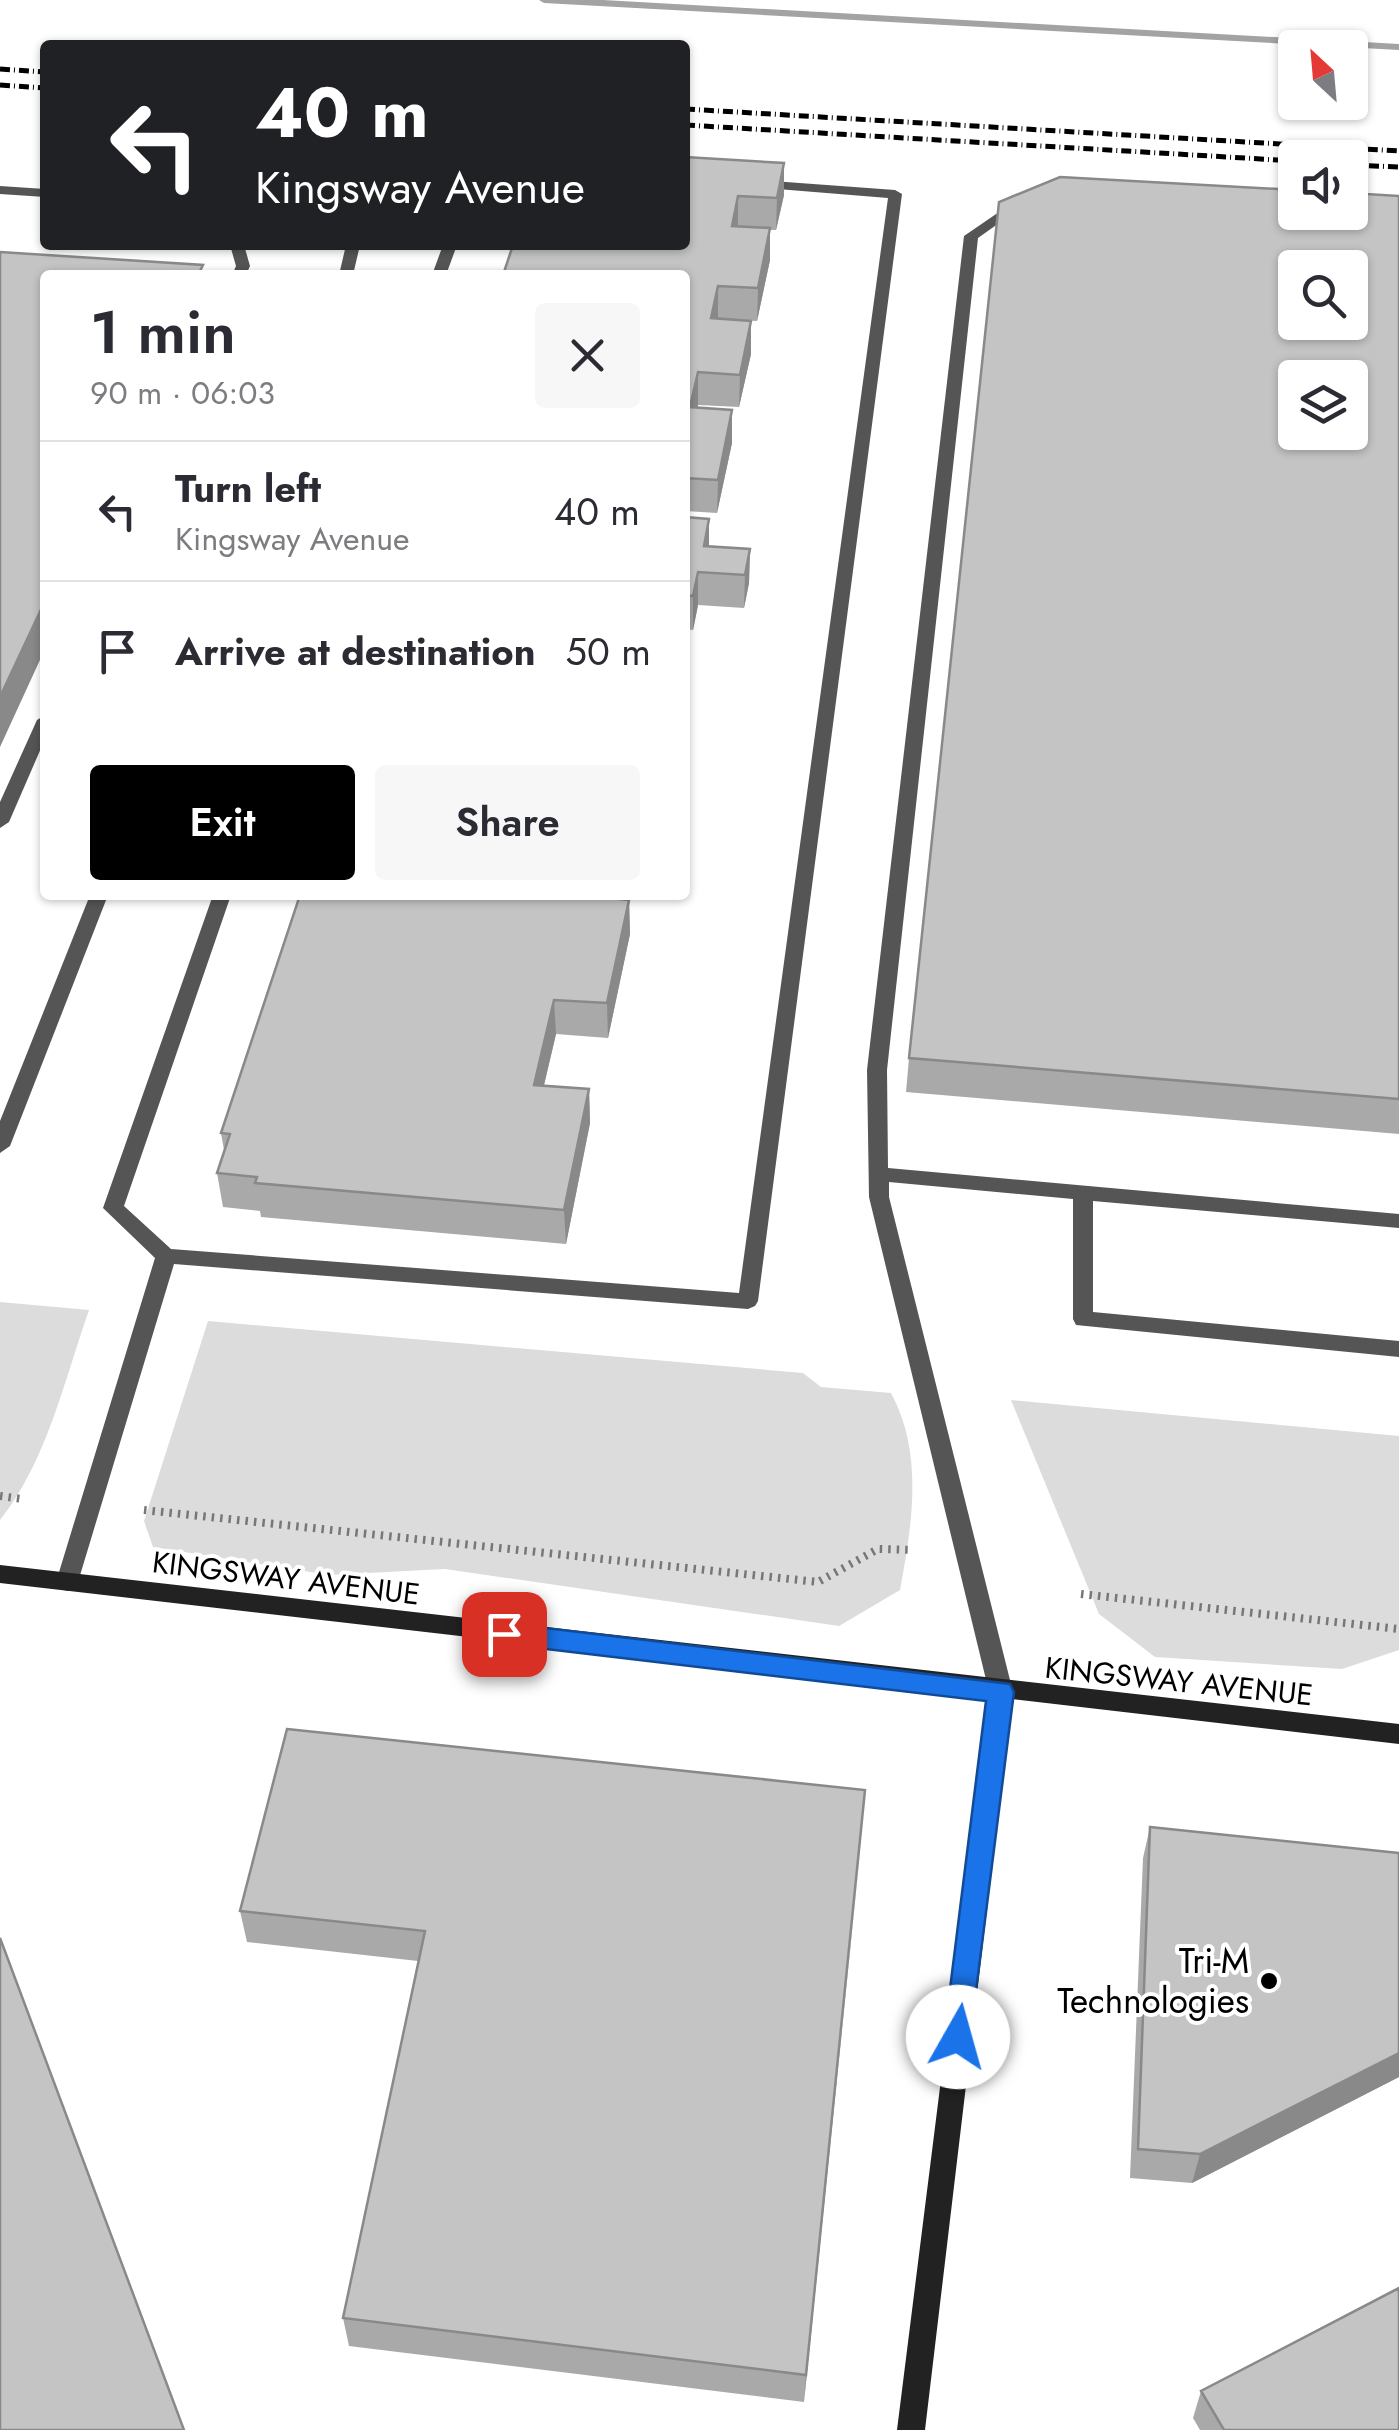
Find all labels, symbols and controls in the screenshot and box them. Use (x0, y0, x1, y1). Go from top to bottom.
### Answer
north arrow (1278, 30, 1368, 120)
map controls (1278, 30, 1368, 450)
text: 40 m (255, 62, 429, 163)
icon: left (90, 80, 220, 210)
button: sound (1278, 140, 1368, 230)
text: Kingsway Avenue (255, 155, 585, 220)
button: search (1278, 250, 1368, 340)
text: 1 min (90, 289, 236, 376)
button: close (535, 303, 640, 408)
button: layers (1278, 360, 1368, 450)
text: 90 m · 06:03 (90, 370, 275, 416)
text: Turn left (175, 461, 321, 516)
icon: left (90, 484, 145, 539)
text: 40 m (554, 484, 640, 539)
text: Kingsway Avenue (175, 516, 410, 562)
icon: arrive (90, 624, 145, 679)
text: Arrive at destination (175, 624, 536, 679)
text: 50 m (566, 624, 651, 679)
button: Exit (90, 765, 355, 880)
button: Share (375, 765, 640, 880)
street label: KINGSWAY AVENUE (150, 1540, 422, 1616)
pin (462, 1592, 547, 1677)
icon: arrive (477, 1607, 532, 1662)
street label: KINGSWAY AVENUE (1043, 1646, 1315, 1716)
place label: Tri-M Technologies (1057, 1936, 1249, 2026)
marker: Tri-M Technologies (1258, 1970, 1280, 1992)
position arrow (906, 1985, 1010, 2089)

